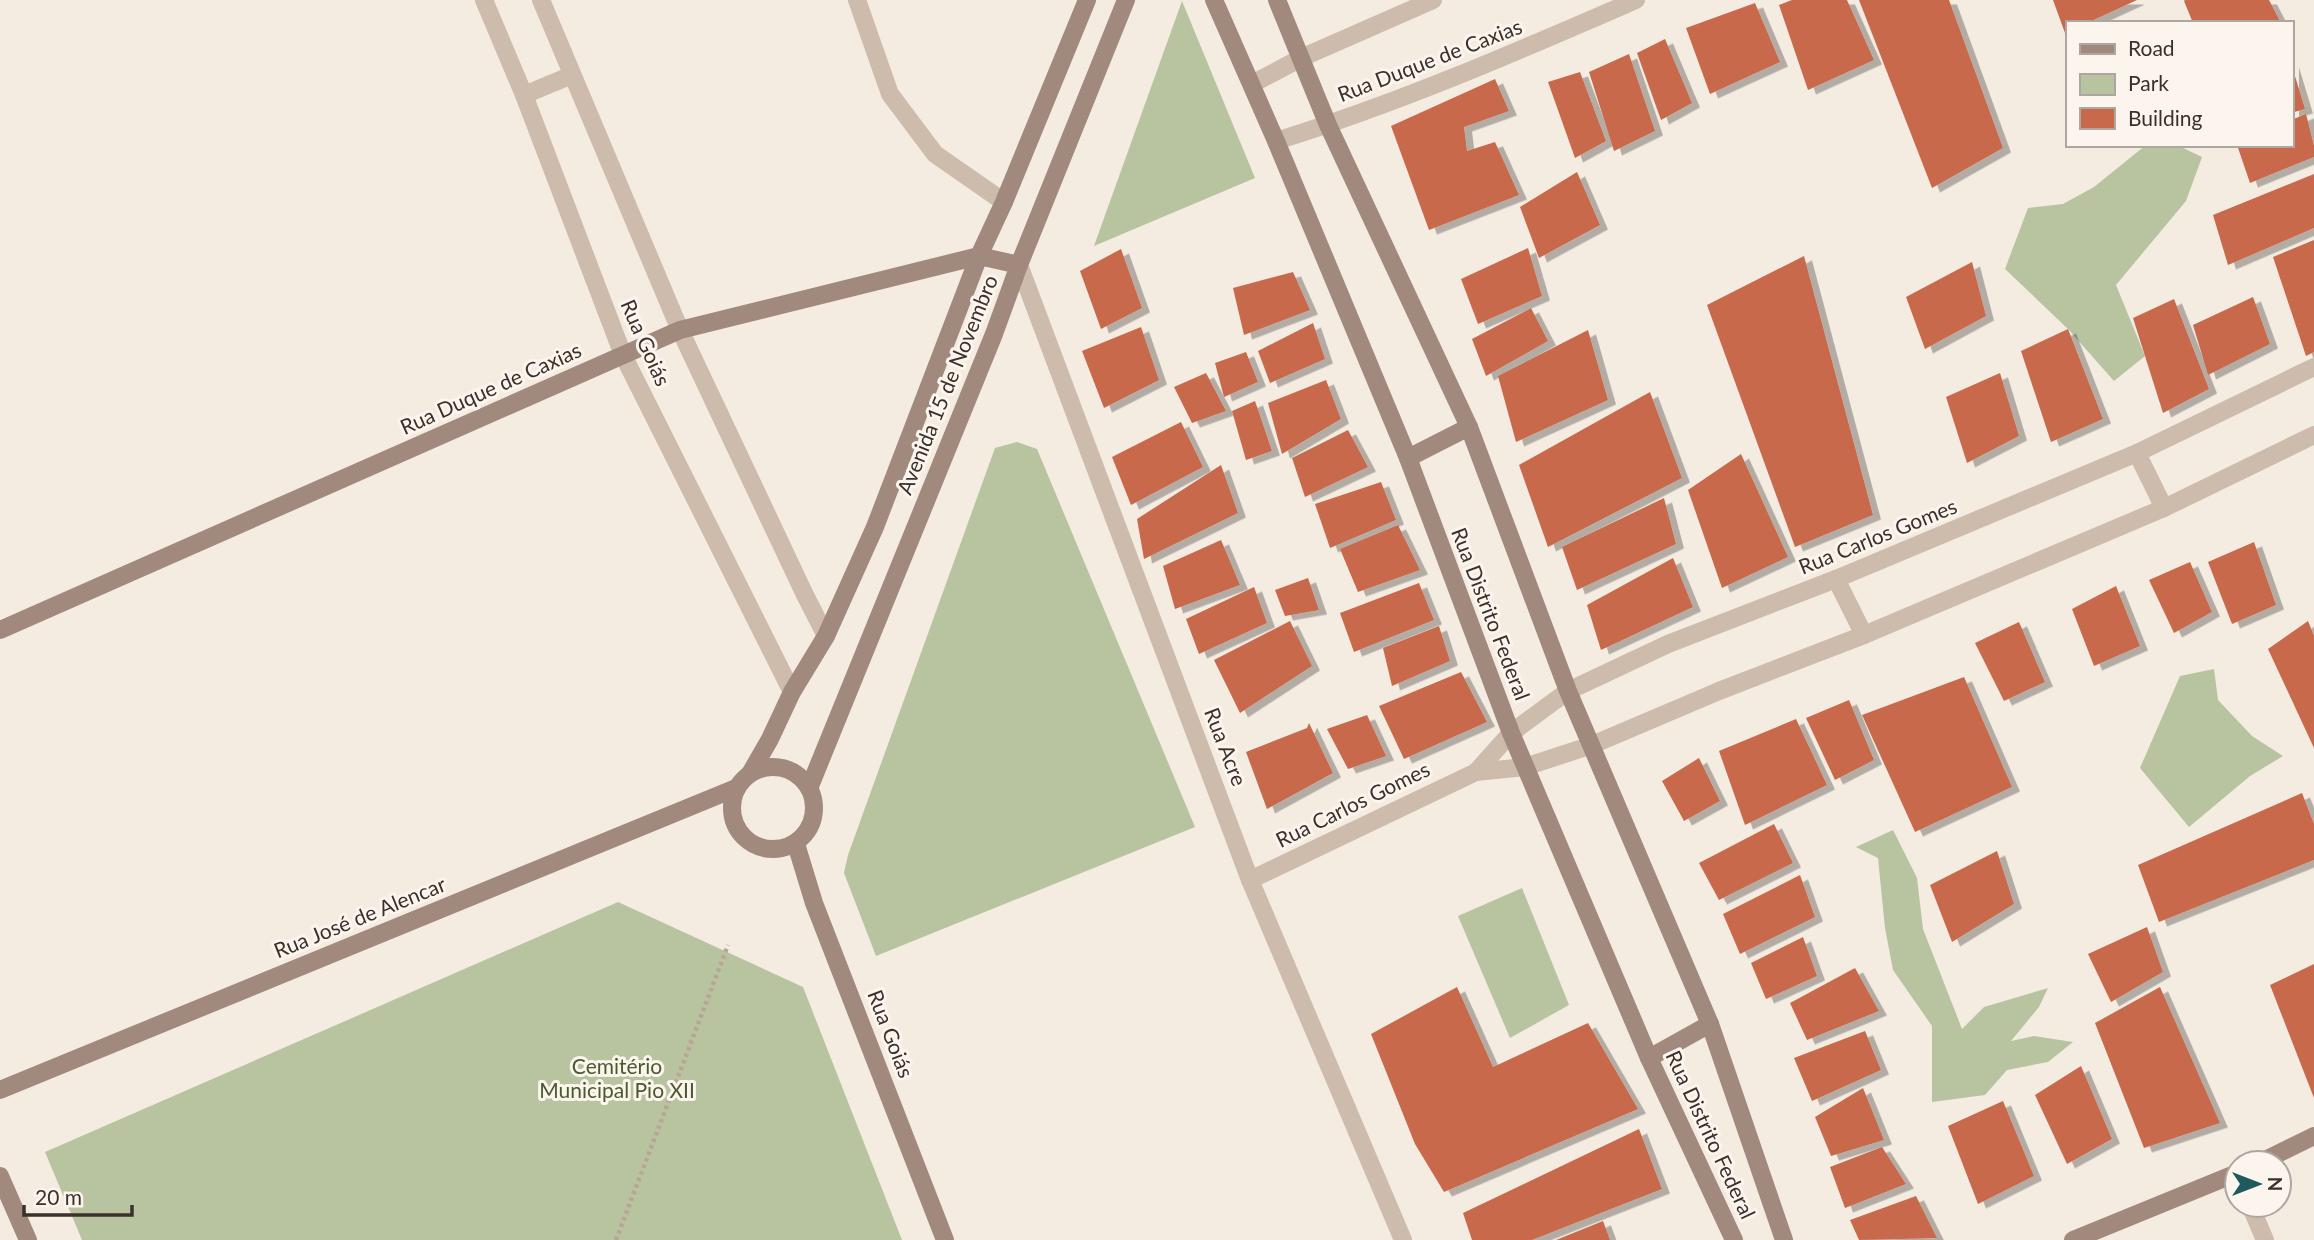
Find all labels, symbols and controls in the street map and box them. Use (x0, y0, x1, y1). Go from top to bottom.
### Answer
street label: Rua Duque de Caxias (1334, 13, 1525, 106)
legend (2066, 21, 2293, 147)
text: Road (2128, 35, 2175, 60)
text: Park (2128, 70, 2169, 95)
text: Building (2128, 105, 2203, 130)
street label: Avenida 15 de Novembro (891, 271, 1002, 498)
street label: Rua Goiás (616, 295, 676, 389)
street label: Rua Duque de Caxias (396, 336, 585, 439)
street label: Rua Carlos Gomes (1795, 493, 1960, 579)
street label: Rua Distrito Federal (1447, 524, 1536, 703)
street label: Rua Acre (1200, 704, 1253, 789)
street label: Rua Carlos Gomes (1271, 756, 1433, 852)
street label: Rua José de Alencar (270, 871, 449, 963)
street label: Rua Goiás (863, 986, 920, 1081)
street label: Rua Distrito Federal (1661, 1046, 1761, 1223)
park label: Cemitério Municipal Pio XII (539, 1053, 695, 1102)
north arrow (2223, 1149, 2293, 1219)
scale bar (24, 1174, 133, 1218)
text: N (2264, 1177, 2287, 1191)
text: 20 m (35, 1184, 82, 1209)

